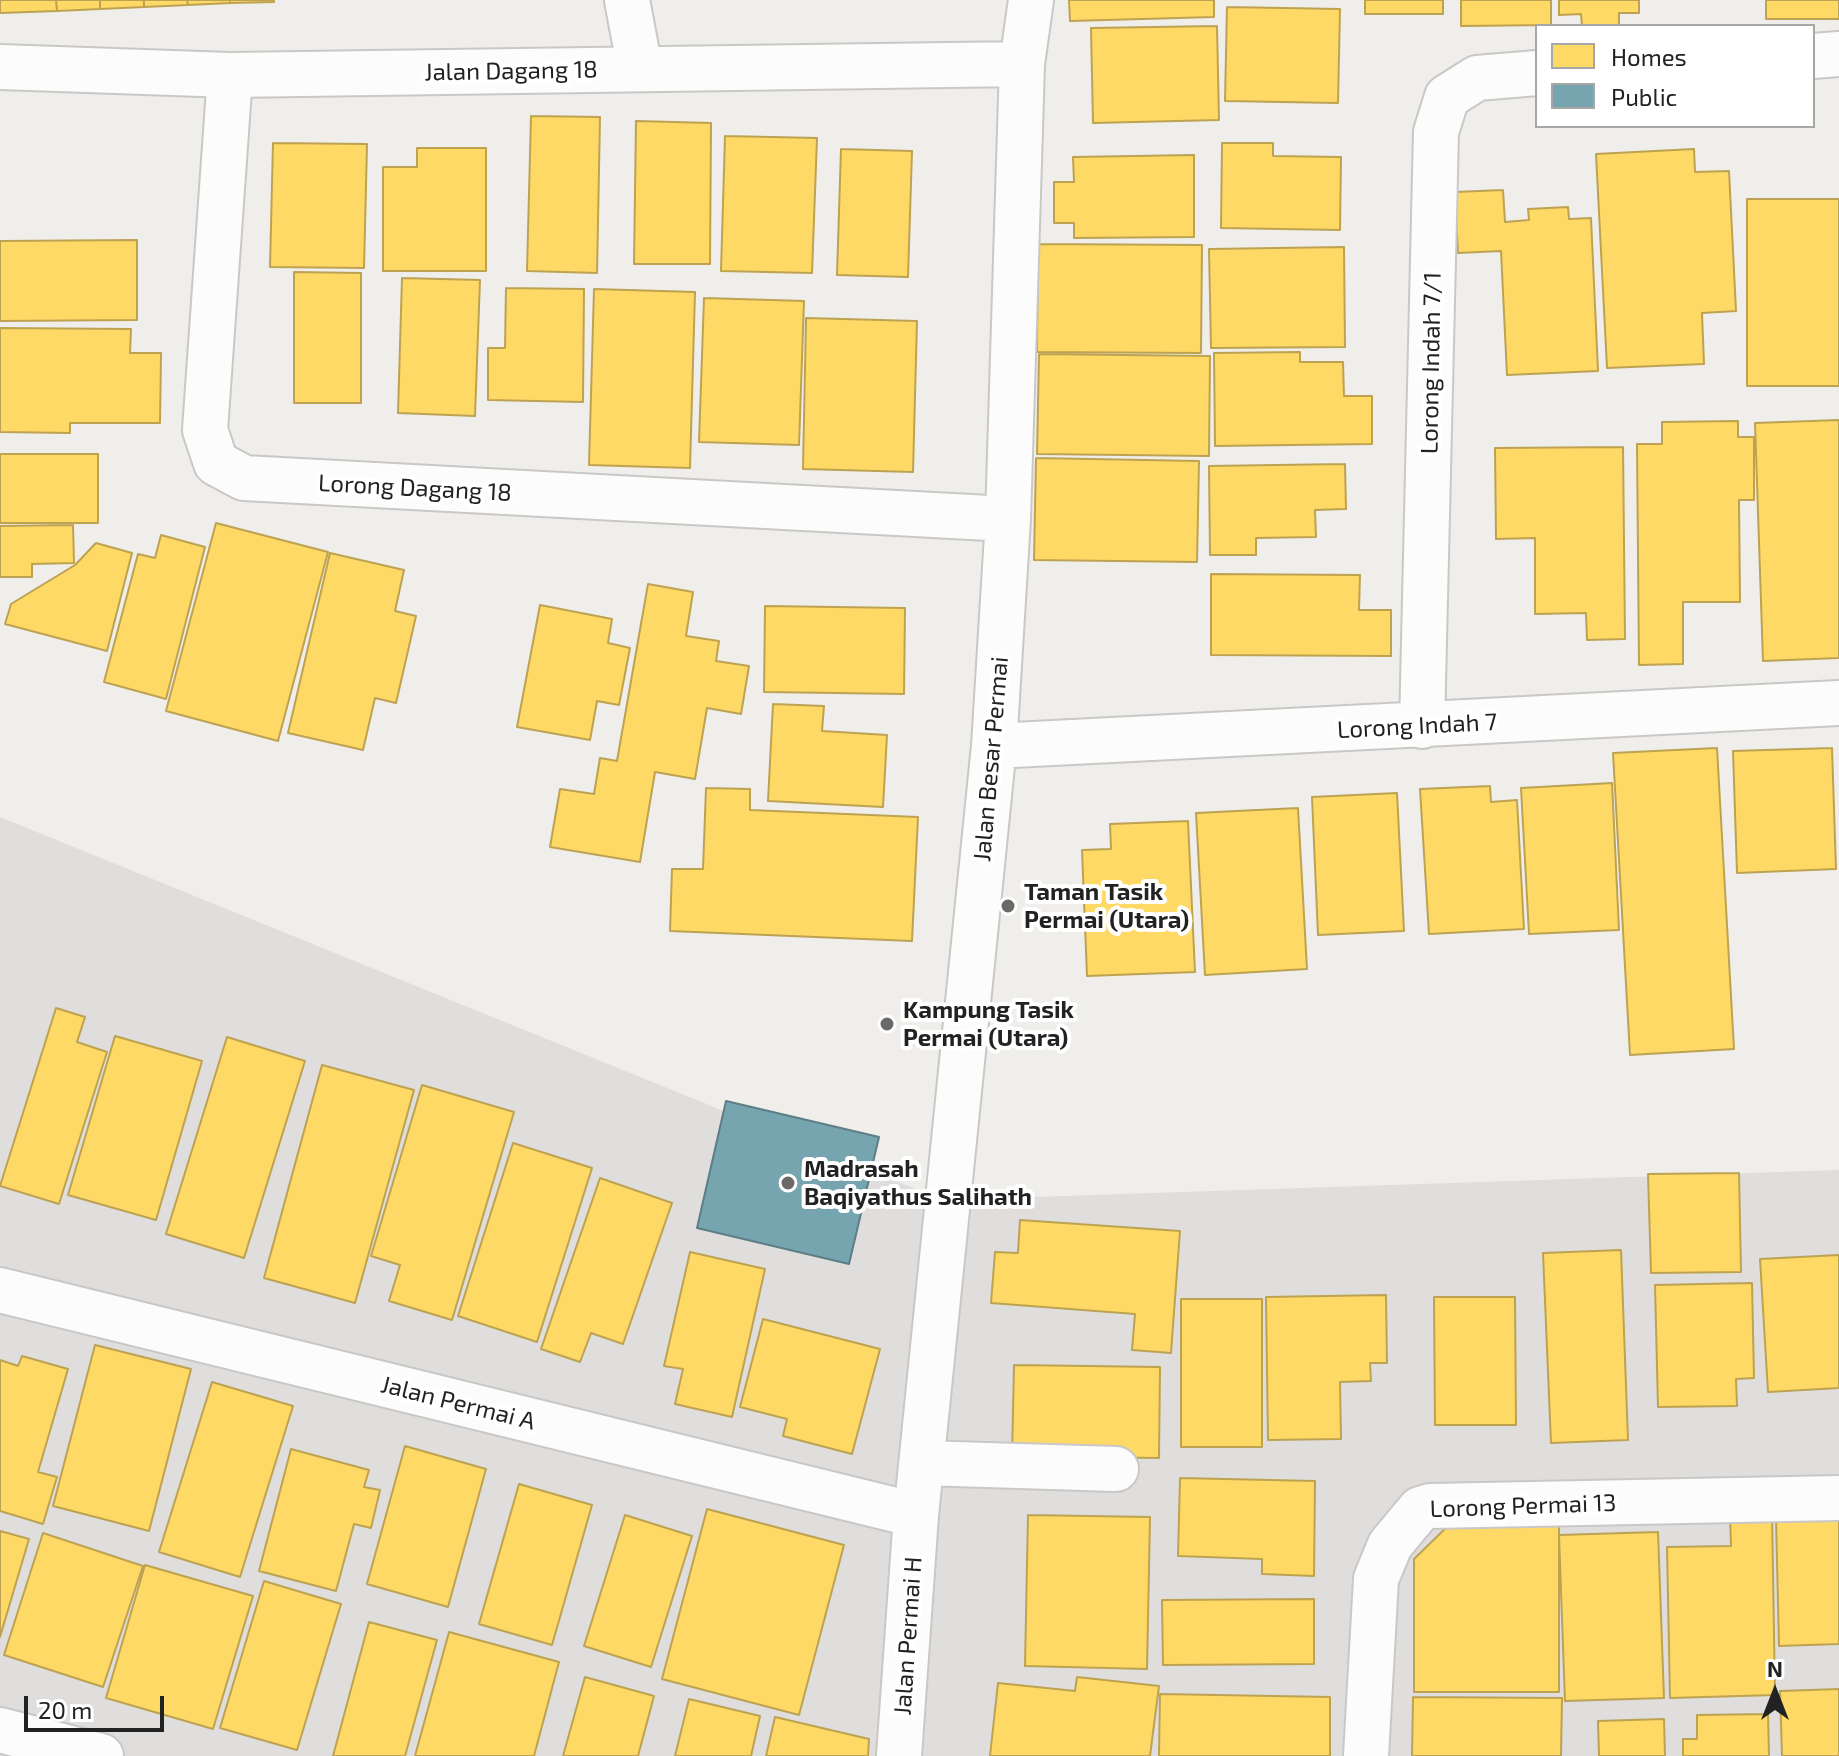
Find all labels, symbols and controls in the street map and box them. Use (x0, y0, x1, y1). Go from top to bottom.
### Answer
legend (1535, 24, 1815, 128)
text: Homes (1611, 42, 1687, 71)
street label: Jalan Dagang 18 (424, 55, 598, 87)
text: Public (1611, 82, 1677, 111)
street label: Lorong Indah 7/1 (1415, 272, 1447, 454)
street label: Lorong Dagang 18 (317, 469, 513, 507)
street label: Jalan Besar Permai (968, 655, 1014, 863)
street label: Lorong Indah 7 (1336, 707, 1498, 745)
place label: Taman Tasik Permai (Utara) (1024, 878, 1189, 934)
marker: Taman Tasik Permai (Utara) (999, 897, 1017, 915)
place label: Kampung Tasik Permai (Utara) (903, 996, 1074, 1052)
marker: Kampung Tasik Permai (Utara) (878, 1015, 896, 1033)
place label: Madrasah Baqiyathus Salihath (804, 1155, 1032, 1211)
marker: Madrasah Baqiyathus Salihath (779, 1174, 797, 1192)
street label: Jalan Permai A (378, 1370, 538, 1436)
street label: Lorong Permai 13 (1429, 1488, 1617, 1524)
street label: Jalan Permai H (888, 1556, 928, 1716)
north arrow (1735, 1652, 1815, 1732)
text: N (1767, 1655, 1783, 1681)
scale bar (28, 1680, 168, 1730)
text: 20 m (38, 1695, 92, 1724)

